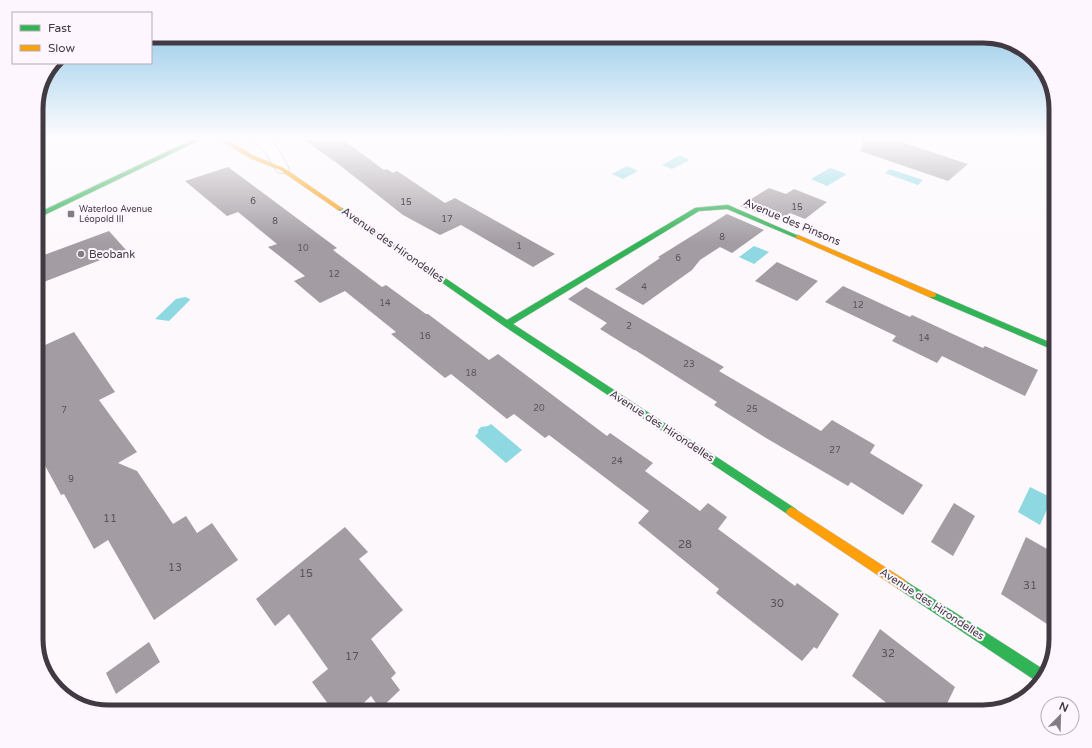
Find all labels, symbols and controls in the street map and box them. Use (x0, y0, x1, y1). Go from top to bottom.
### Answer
legend (12, 12, 152, 64)
text: Fast (48, 21, 72, 35)
text: Slow (48, 41, 75, 55)
house number: 6 (250, 196, 256, 207)
street label: Avenue des Pinsons (741, 196, 843, 248)
house number: 15 (400, 197, 412, 208)
house number: 15 (791, 202, 803, 213)
place label: Waterloo Avenue Léopold III (79, 204, 152, 225)
street label: Avenue des Hirondelles (339, 205, 447, 285)
marker: Waterloo Avenue Léopold III (66, 209, 76, 219)
house number: 17 (441, 214, 453, 225)
house number: 8 (272, 216, 278, 227)
house number: 8 (719, 232, 725, 243)
house number: 1 (516, 241, 522, 252)
house number: 10 (297, 243, 309, 254)
place label: Beobank (89, 248, 135, 261)
marker: Beobank (76, 249, 86, 259)
house number: 6 (675, 253, 681, 264)
house number: 12 (328, 269, 340, 280)
house number: 4 (641, 282, 647, 293)
house number: 14 (379, 298, 391, 309)
house number: 12 (852, 300, 864, 311)
house number: 2 (626, 321, 632, 332)
house number: 16 (419, 331, 431, 342)
house number: 14 (918, 333, 930, 344)
house number: 23 (683, 359, 695, 370)
house number: 18 (465, 368, 477, 379)
street label: Avenue des Hirondelles (607, 387, 717, 465)
house number: 20 (533, 403, 545, 414)
house number: 25 (746, 404, 758, 415)
house number: 7 (61, 405, 67, 416)
house number: 27 (829, 445, 841, 456)
house number: 24 (611, 456, 623, 467)
house number: 9 (68, 474, 74, 485)
house number: 11 (103, 512, 117, 525)
house number: 28 (678, 538, 692, 551)
house number: 13 (168, 561, 182, 574)
street label: Avenue des Hirondelles (877, 565, 987, 643)
house number: 15 (299, 567, 313, 580)
house number: 31 (1023, 579, 1037, 592)
house number: 30 (770, 597, 784, 610)
house number: 32 (881, 647, 895, 660)
house number: 17 (345, 650, 359, 663)
north arrow (1040, 696, 1080, 736)
text: N (1057, 700, 1070, 715)

